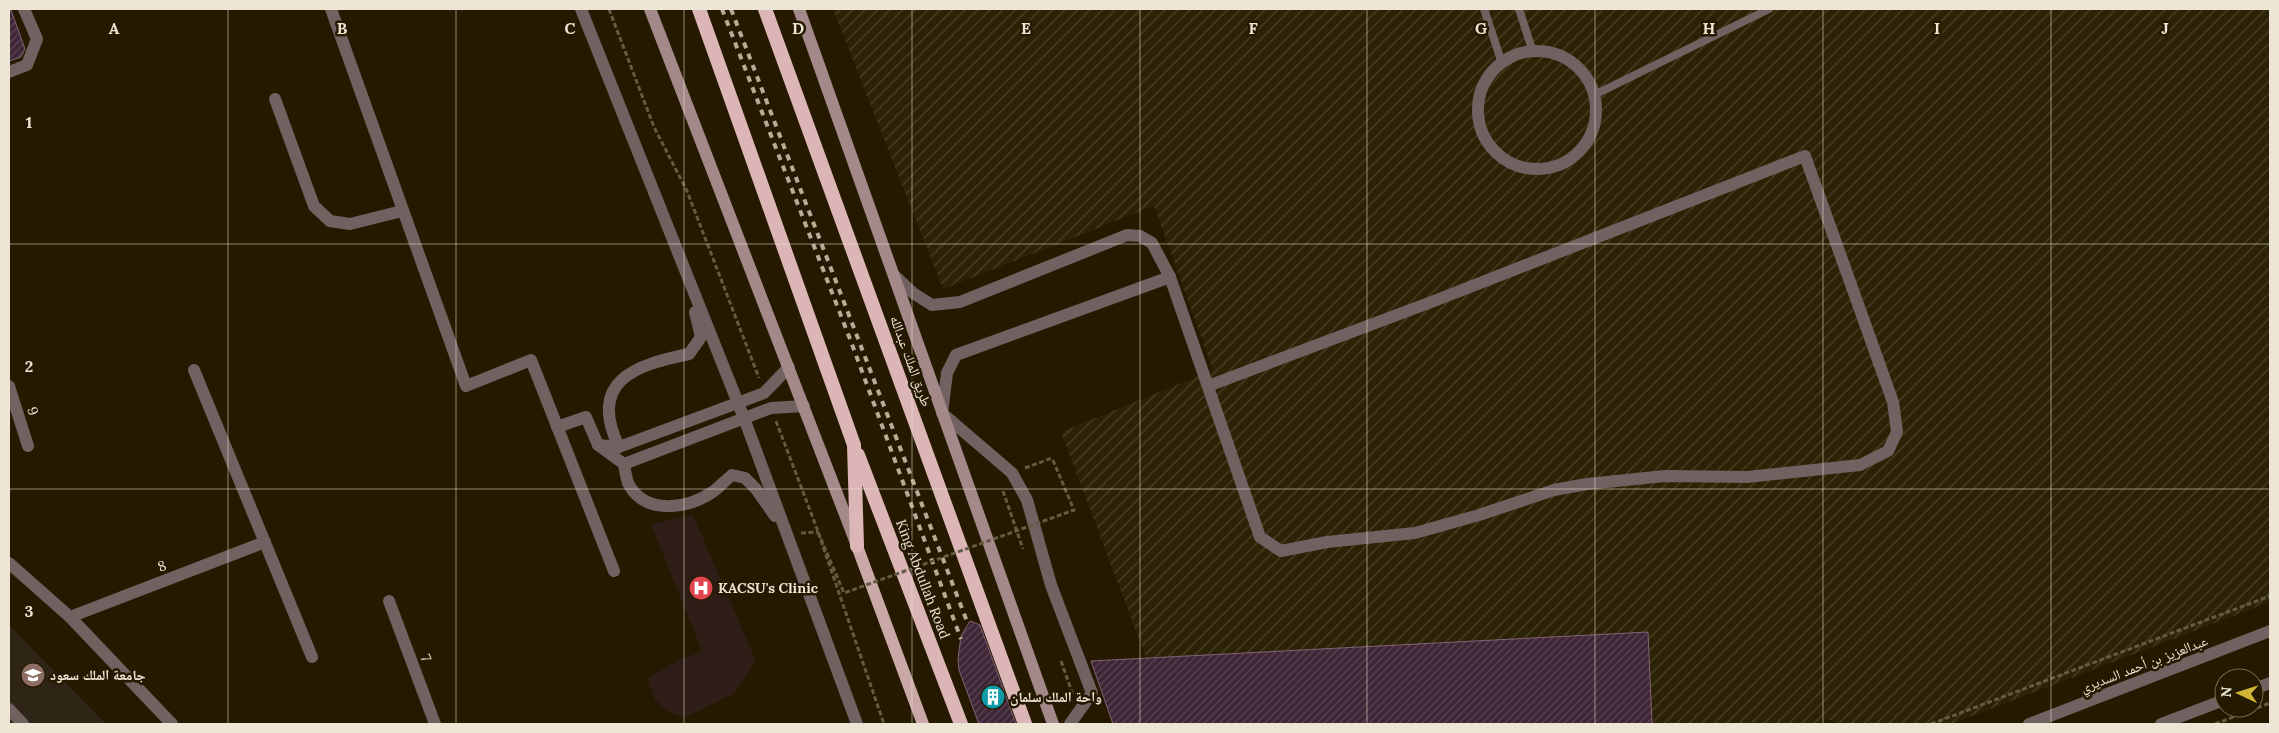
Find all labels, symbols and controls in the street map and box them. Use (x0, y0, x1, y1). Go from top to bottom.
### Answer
text: A (109, 18, 120, 38)
text: B (337, 18, 348, 38)
text: C (564, 18, 576, 38)
text: D (792, 18, 804, 38)
text: E (1021, 18, 1031, 38)
text: F (1248, 18, 1258, 38)
text: G (1475, 18, 1487, 38)
text: H (1703, 18, 1716, 38)
text: I (1934, 18, 1940, 38)
text: J (2161, 18, 2169, 38)
text: 1 (26, 112, 32, 132)
street label: طريق الملك عبدالله (885, 313, 936, 409)
text: 2 (25, 356, 33, 376)
street label: 9 (23, 404, 43, 418)
street label: King Abdullah Road (892, 517, 954, 641)
street label: 8 (155, 556, 169, 576)
hospital icon: KACSU's Clinic (688, 575, 714, 601)
place label: KACSU's Clinic (718, 579, 819, 597)
text: 3 (25, 601, 34, 621)
street label: عبدالعزيز بن أحمد السديري (2078, 631, 2211, 699)
street label: 7 (416, 652, 436, 665)
school or university icon: جامعة الملك سعود (20, 662, 46, 688)
place label: جامعة الملك سعود (50, 666, 146, 684)
north arrow (2214, 668, 2264, 718)
building icon: واحة الملك سلمان (980, 684, 1006, 710)
text: N (2217, 686, 2235, 698)
place label: واحة الملك سلمان (1010, 688, 1102, 706)

